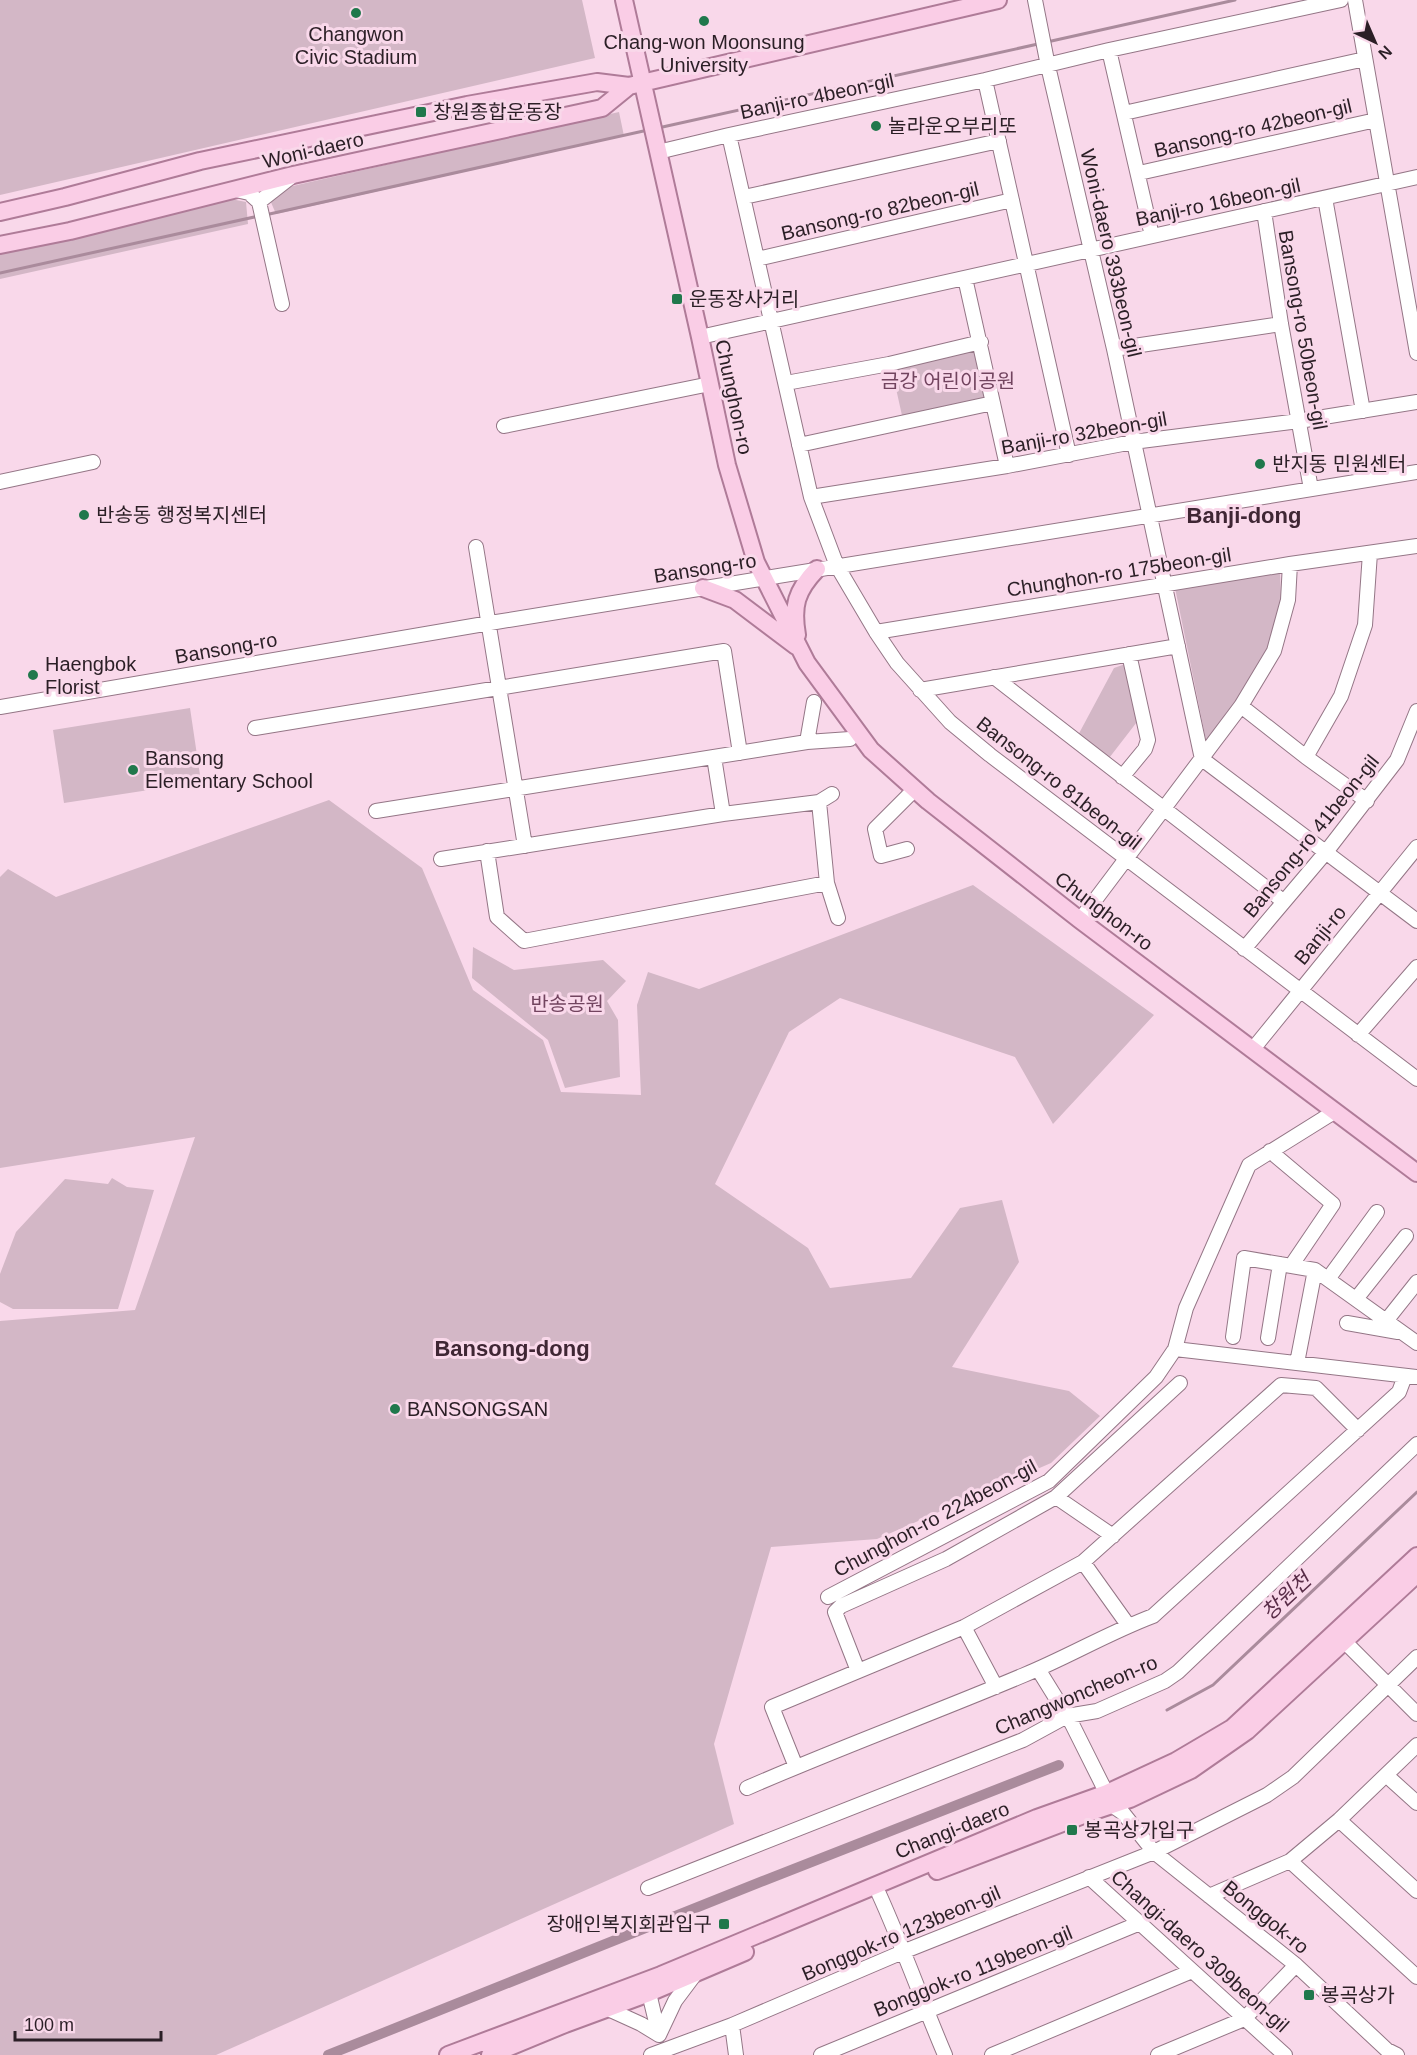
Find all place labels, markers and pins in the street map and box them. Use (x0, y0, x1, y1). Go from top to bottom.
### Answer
marker: Changwon Civic Stadium (349, 6, 363, 20)
marker: Chang-won Moonsung University (697, 14, 711, 28)
place label: Changwon Civic Stadium (295, 23, 417, 68)
place label: Chang-won Moonsung University (603, 31, 805, 76)
place label: 창원종합운동장 (433, 101, 562, 123)
marker: 창원종합운동장 (414, 105, 428, 119)
place label: 놀라운오부리또 (888, 115, 1017, 137)
marker: 놀라운오부리또 (869, 119, 883, 133)
place label: 운동장사거리 (689, 288, 799, 310)
marker: 운동장사거리 (670, 292, 684, 306)
place label: 반지동 민원센터 (1272, 453, 1406, 475)
marker: 반지동 민원센터 (1253, 457, 1267, 471)
place label: 반송동 행정복지센터 (96, 504, 267, 526)
marker: 반송동 행정복지센터 (77, 508, 91, 522)
place label: Haengbok Florist (45, 653, 137, 698)
marker: Haengbok Florist (26, 668, 40, 682)
place label: Bansong Elementary School (145, 747, 313, 792)
marker: Bansong Elementary School (126, 763, 140, 777)
place label: BANSONGSAN (407, 1398, 548, 1420)
marker: BANSONGSAN (388, 1402, 402, 1416)
place label: 봉곡상가입구 (1084, 1819, 1194, 1841)
marker: 봉곡상가입구 (1065, 1823, 1079, 1837)
place label: 장애인복지회관입구 (546, 1913, 712, 1935)
marker: 장애인복지회관입구 (717, 1917, 731, 1931)
place label: 봉곡상가 (1321, 1984, 1395, 2006)
marker: 봉곡상가 (1302, 1988, 1316, 2002)

